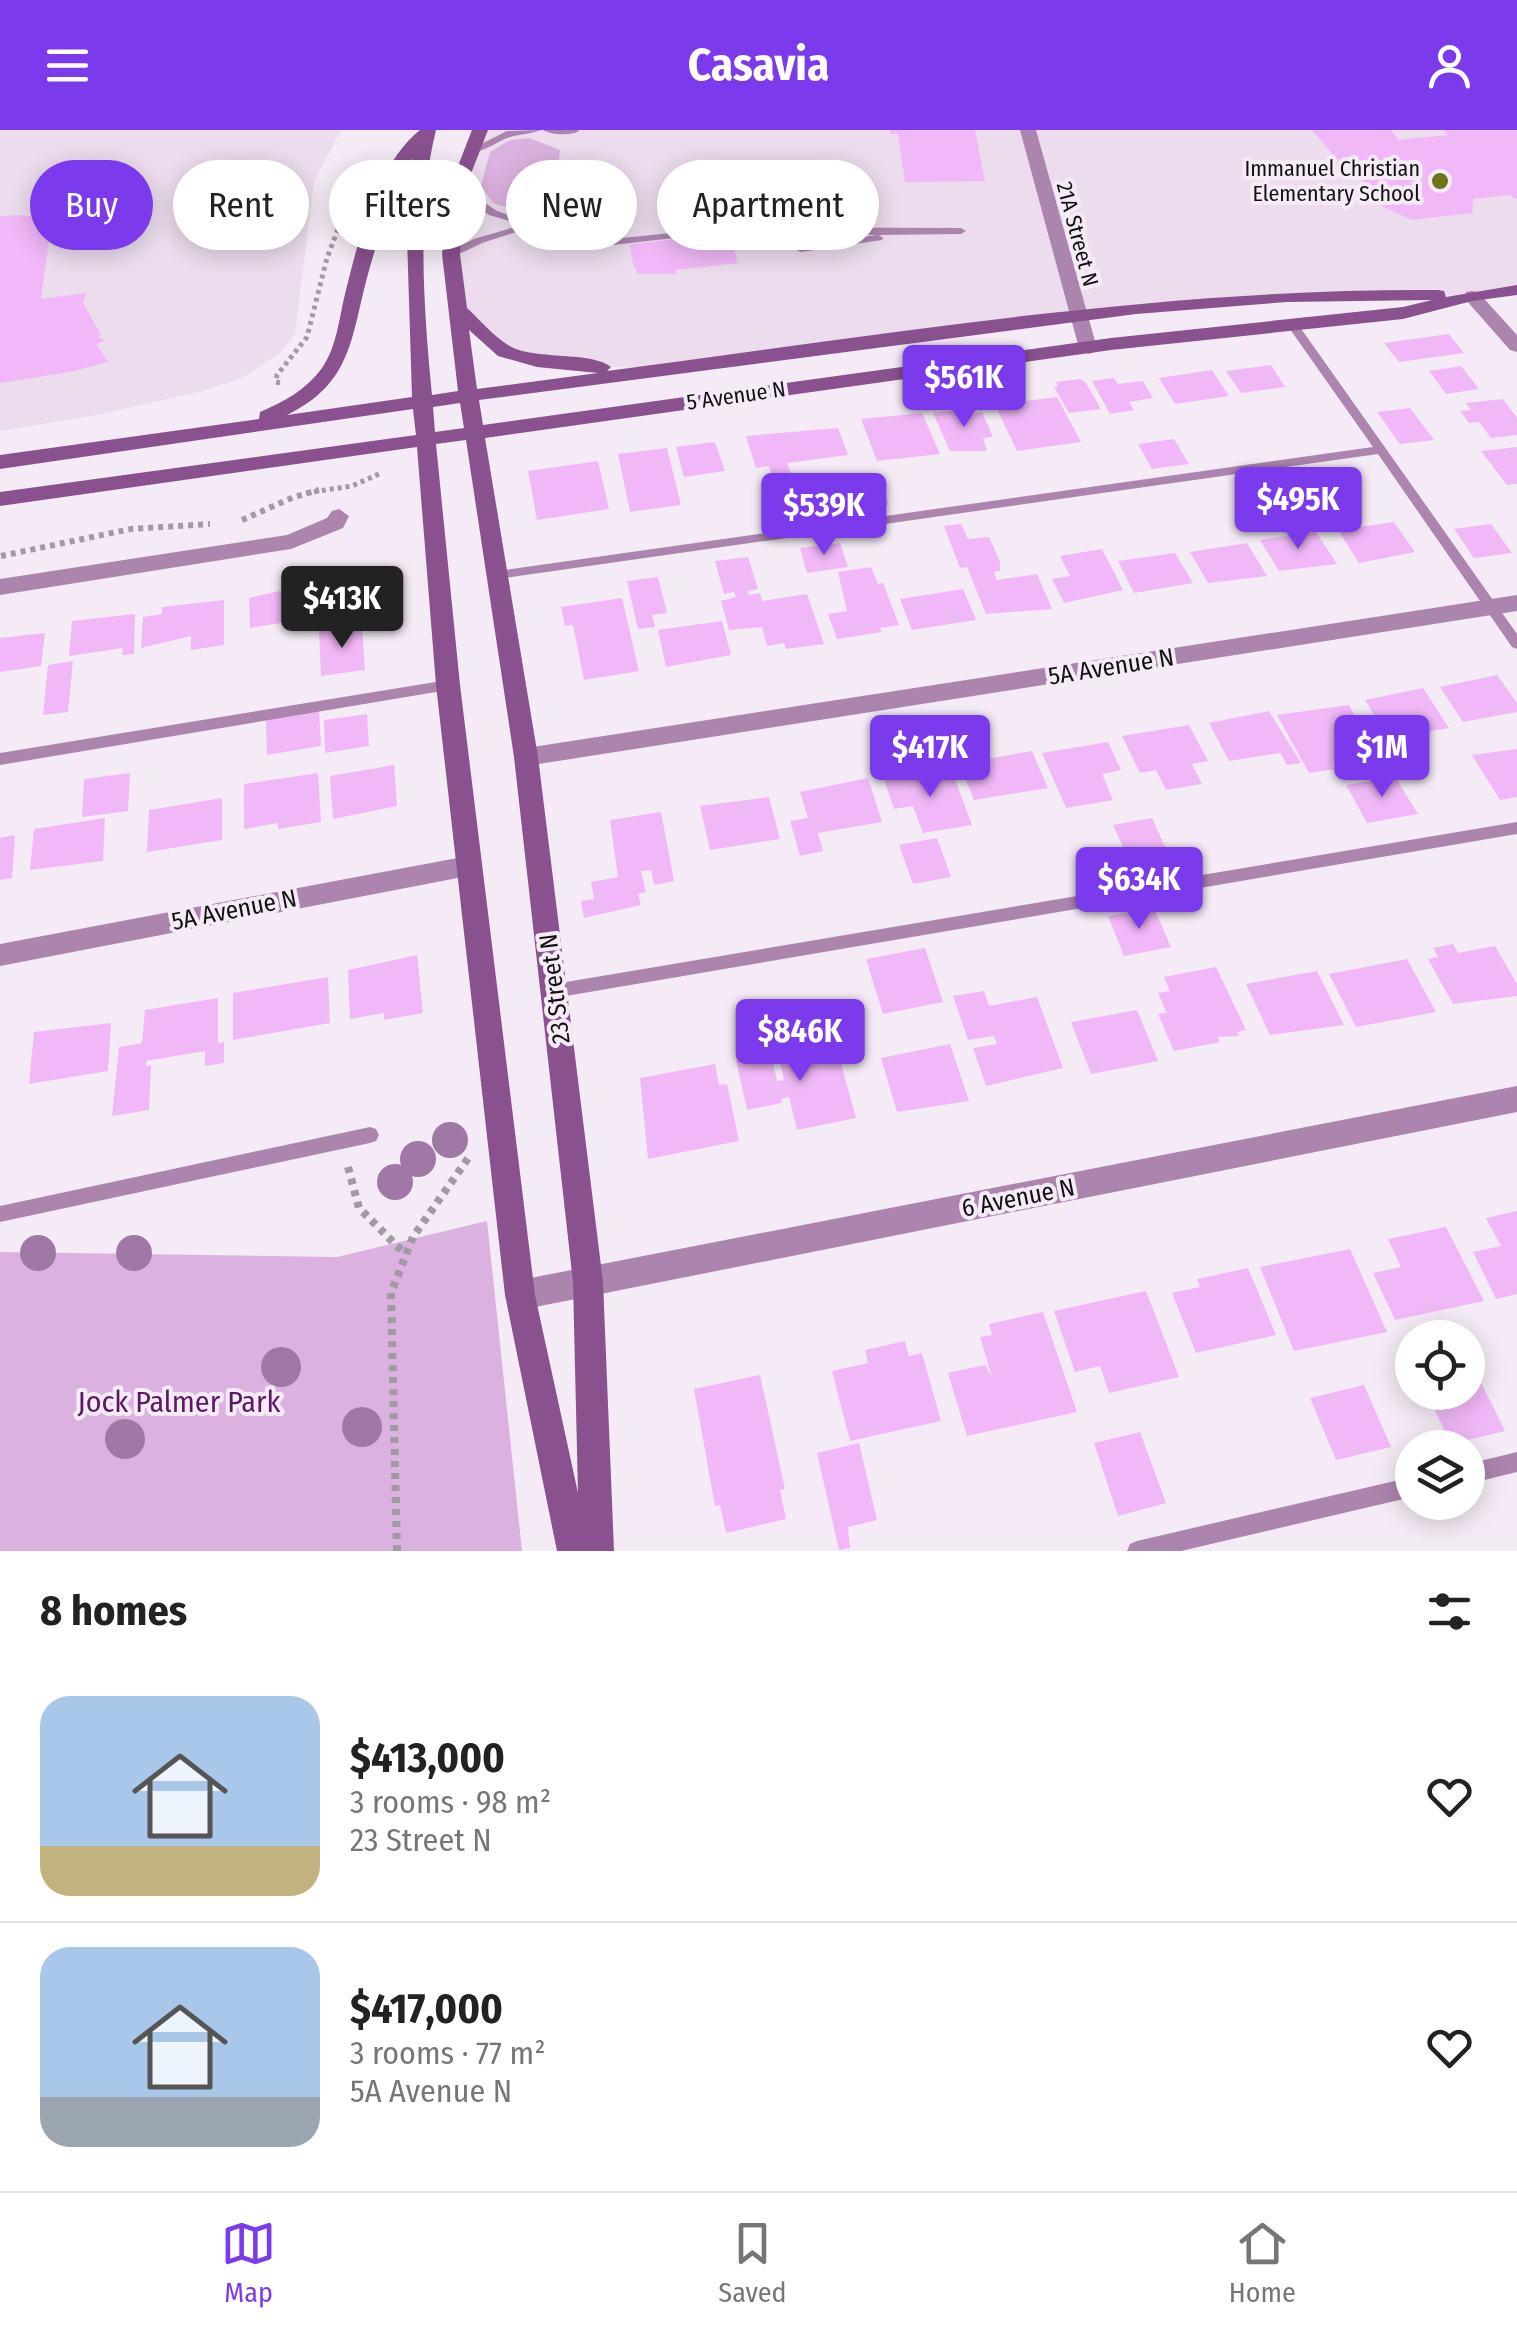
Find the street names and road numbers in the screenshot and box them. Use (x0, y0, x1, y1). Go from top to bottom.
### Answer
street label: 21A Street N (1051, 179, 1104, 289)
street label: 5 Avenue N (685, 375, 787, 416)
street label: 5A Avenue N (1046, 642, 1176, 692)
street label: 5A Avenue N (169, 883, 299, 937)
street label: 23 Street N (533, 932, 577, 1046)
street label: 6 Avenue N (959, 1172, 1077, 1224)

